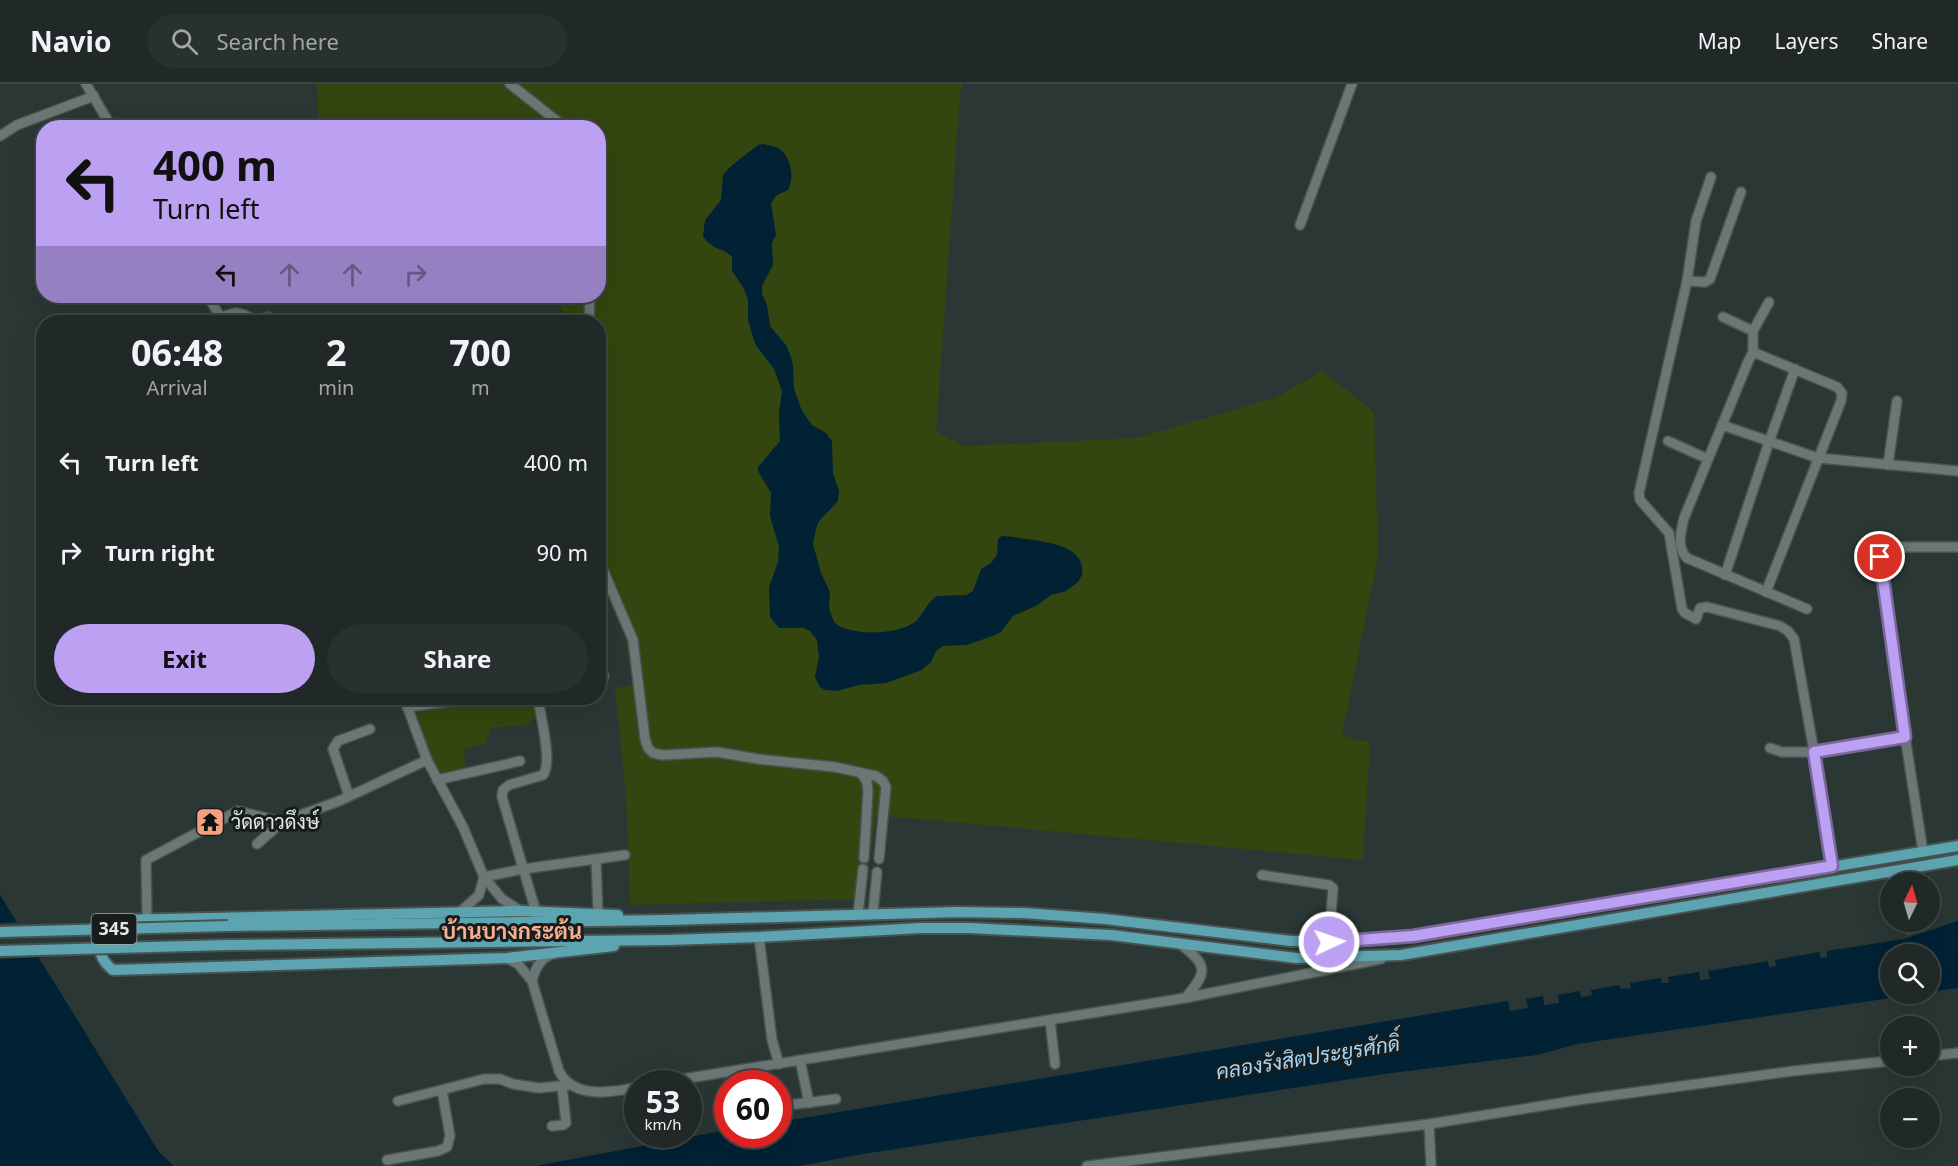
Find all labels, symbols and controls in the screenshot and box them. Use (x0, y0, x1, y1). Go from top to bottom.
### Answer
search box (147, 14, 567, 68)
text: Navio (30, 22, 111, 60)
icon: search (168, 25, 201, 58)
text: Search here (216, 26, 339, 56)
text: Map (1698, 27, 1742, 55)
text: Layers (1775, 27, 1839, 55)
text: Share (1872, 27, 1928, 55)
text: 400 m (153, 136, 277, 193)
icon: left (54, 144, 132, 222)
text: Turn left (153, 190, 259, 227)
icon: left (210, 258, 243, 291)
icon: ahead (273, 258, 306, 291)
icon: ahead (336, 258, 369, 291)
icon: right (399, 258, 432, 291)
text: 06:48 (131, 328, 223, 377)
text: 2 (326, 328, 347, 377)
text: 700 (449, 328, 511, 377)
text: Arrival (147, 374, 208, 401)
text: min (318, 374, 354, 401)
text: m (471, 374, 490, 401)
icon: left (54, 446, 87, 479)
text: Turn left (105, 447, 199, 477)
text: 400 m (524, 447, 588, 477)
pin (1854, 531, 1905, 582)
icon: right (54, 536, 87, 569)
text: Turn right (105, 537, 215, 567)
text: 90 m (537, 537, 588, 567)
icon: arrive (1863, 540, 1896, 573)
button: Exit (54, 624, 315, 693)
button: Share (327, 624, 588, 693)
temple icon: วัดดาวดึงษ์ (194, 806, 226, 838)
place label: วัดดาวดึงษ์ (231, 808, 320, 835)
north arrow (1880, 872, 1940, 932)
map controls (1880, 872, 1940, 1148)
position arrow (1297, 910, 1361, 974)
road number: 345 (92, 914, 136, 944)
district label: บ้านบางกระต้น (442, 915, 582, 945)
button: search (1880, 944, 1940, 1004)
button: + (1880, 1016, 1940, 1076)
water label: คลองรังสิตประยูรศักดิ์ (1213, 1023, 1406, 1087)
speed limit sign: 60 (714, 1070, 792, 1148)
text: 53 (646, 1081, 680, 1122)
button: − (1880, 1088, 1940, 1148)
text: km/h (645, 1114, 681, 1134)

